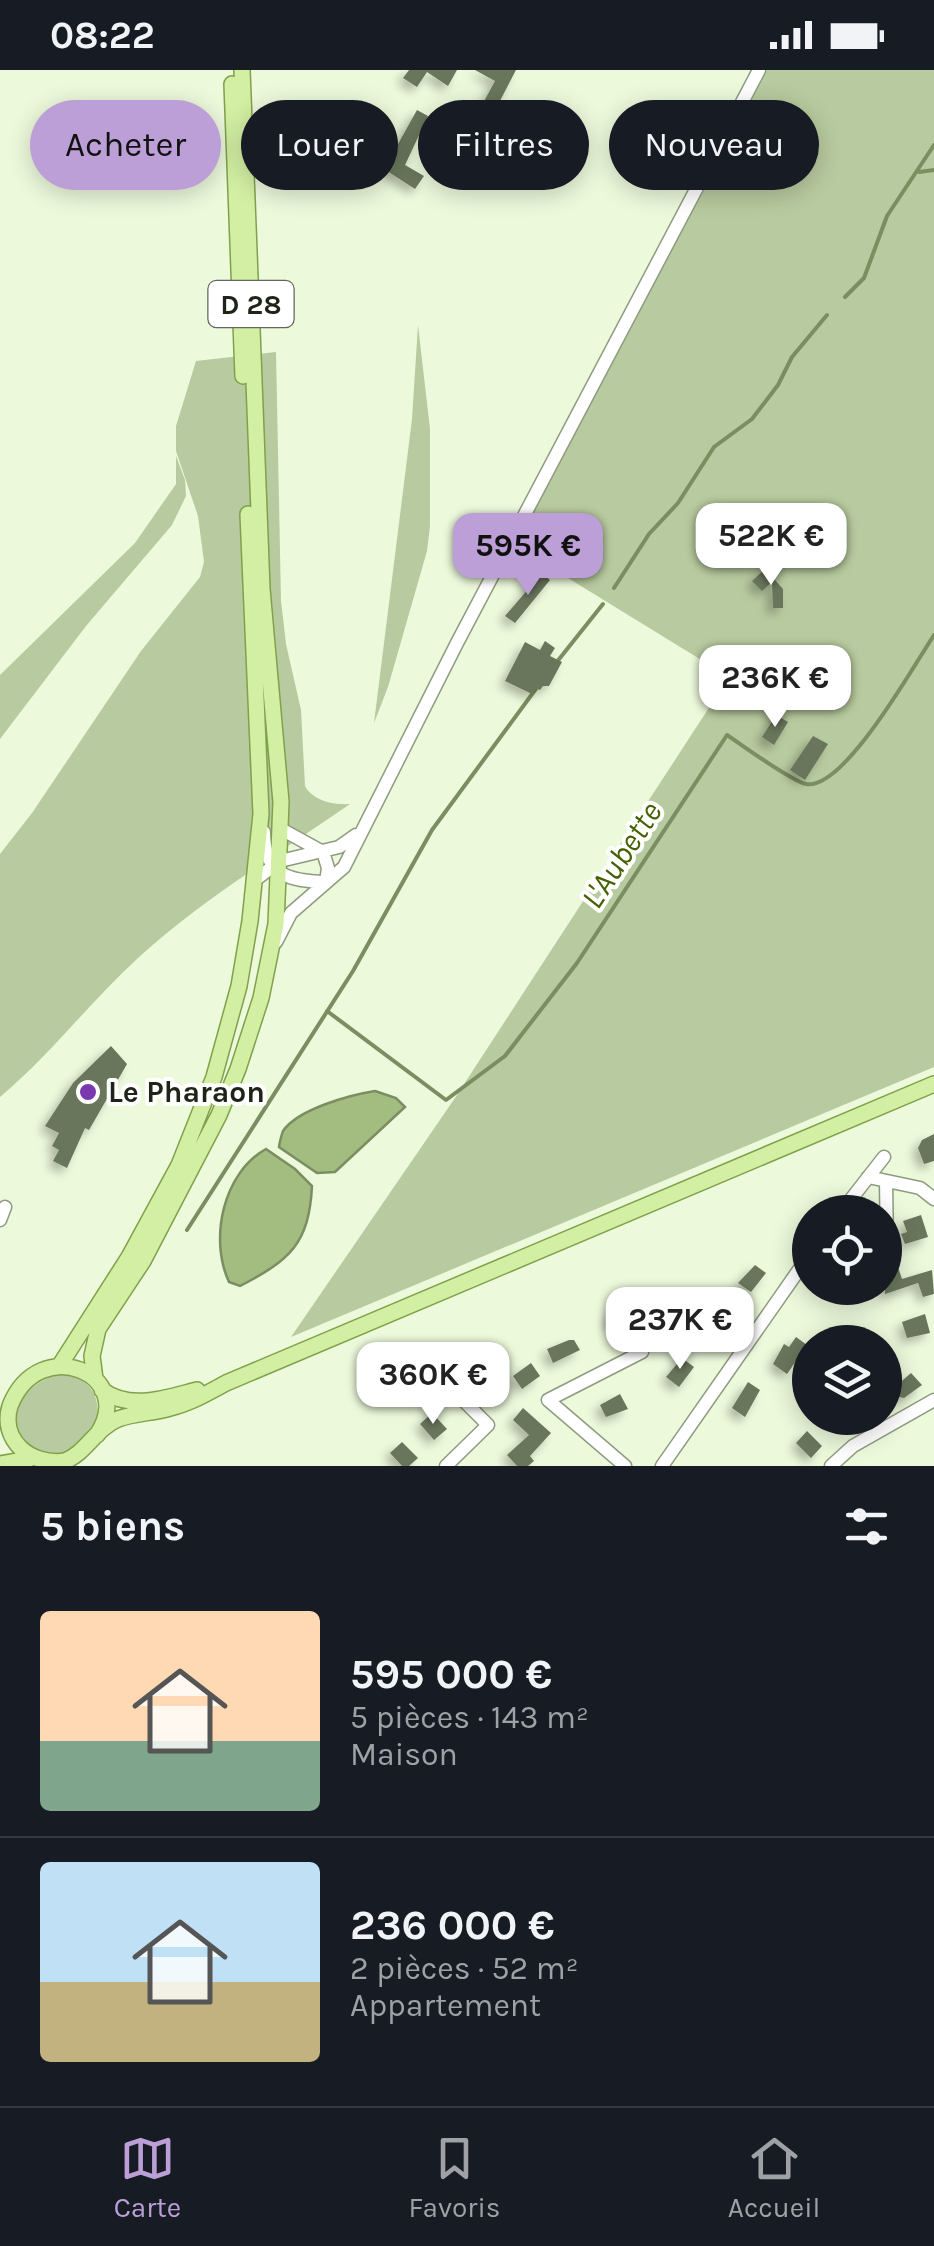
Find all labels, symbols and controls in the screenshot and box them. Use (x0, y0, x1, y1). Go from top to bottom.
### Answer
text: 08:22 (50, 13, 155, 58)
chip: Acheter (30, 100, 221, 190)
chip: Louer (241, 100, 398, 190)
chip: Filtres (418, 100, 589, 190)
chip: Nouveau (609, 100, 819, 190)
road number: D 28 (208, 281, 294, 327)
pin: 522K € (690, 503, 852, 588)
pin: 595K € (447, 513, 609, 598)
text: 522K € (718, 517, 824, 554)
text: 595K € (475, 527, 581, 564)
pin: 236K € (694, 645, 856, 730)
text: 236K € (721, 659, 829, 696)
water label: L'Aubette (573, 795, 670, 915)
place label: Le Pharaon (108, 1074, 265, 1110)
marker: Le Pharaon (77, 1081, 99, 1103)
map controls (792, 1195, 902, 1435)
button: locate (792, 1195, 902, 1305)
pin: 237K € (599, 1287, 761, 1372)
text: 237K € (628, 1301, 732, 1338)
button: layers (792, 1325, 902, 1435)
pin: 360K € (352, 1342, 514, 1427)
text: 360K € (379, 1356, 487, 1393)
icon: filters (839, 1499, 894, 1554)
text: 5 biens (40, 1501, 185, 1551)
text: 595 000 € (350, 1649, 552, 1699)
icon: home (120, 1651, 240, 1771)
text: 5 pièces · 143 m² (350, 1699, 589, 1736)
text: Maison (350, 1736, 458, 1773)
text: 236 000 € (350, 1900, 555, 1950)
icon: home (120, 1902, 240, 2022)
text: 2 pièces · 52 m² (350, 1950, 578, 1987)
text: Appartement (350, 1987, 541, 2024)
tab: Carte (114, 2131, 181, 2224)
tab: Favoris (409, 2131, 501, 2224)
tab: Accueil (728, 2131, 820, 2224)

